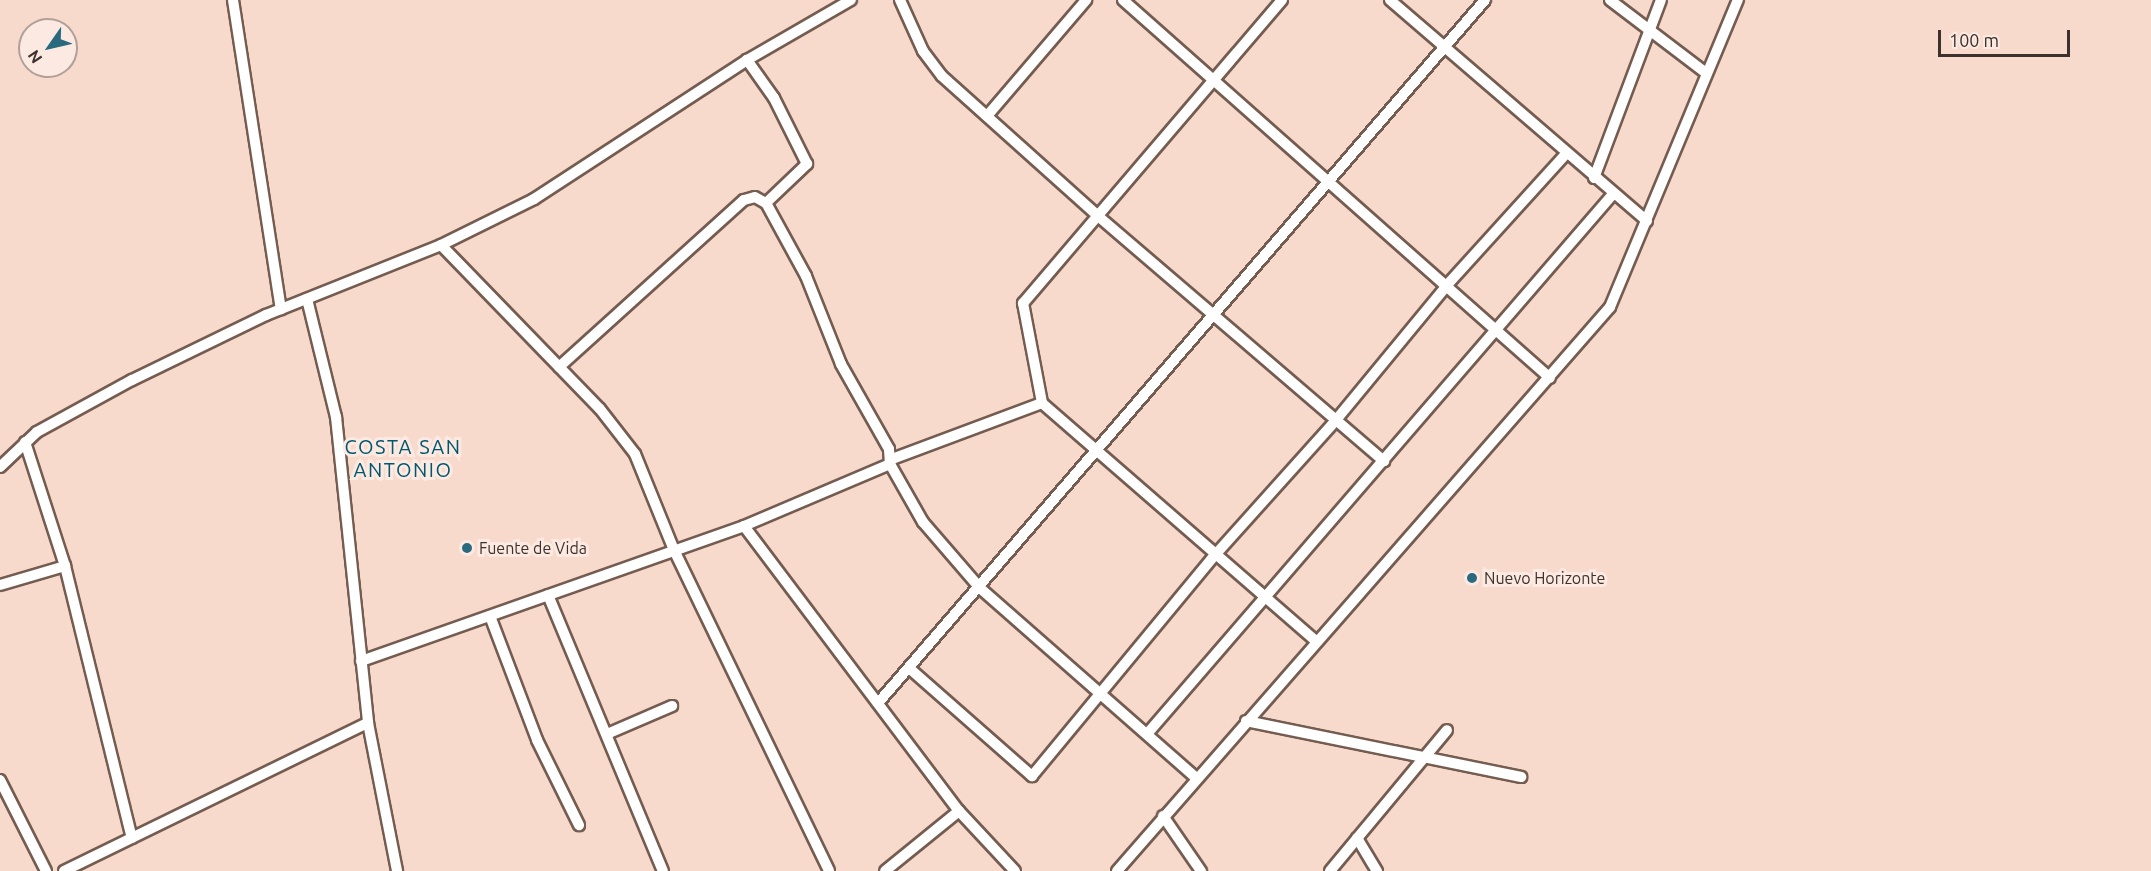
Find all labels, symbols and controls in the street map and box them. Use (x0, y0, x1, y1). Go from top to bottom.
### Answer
north arrow (18, 18, 78, 78)
scale bar (1941, 18, 2073, 56)
text: 100 m (1949, 30, 1999, 50)
text: N (24, 47, 46, 67)
district label: COSTA SAN ANTONIO (345, 434, 461, 481)
place label: Fuente de Vida (479, 538, 587, 558)
marker: Fuente de Vida (460, 541, 474, 555)
place label: Nuevo Horizonte (1484, 568, 1605, 588)
marker: Nuevo Horizonte (1465, 571, 1479, 585)

